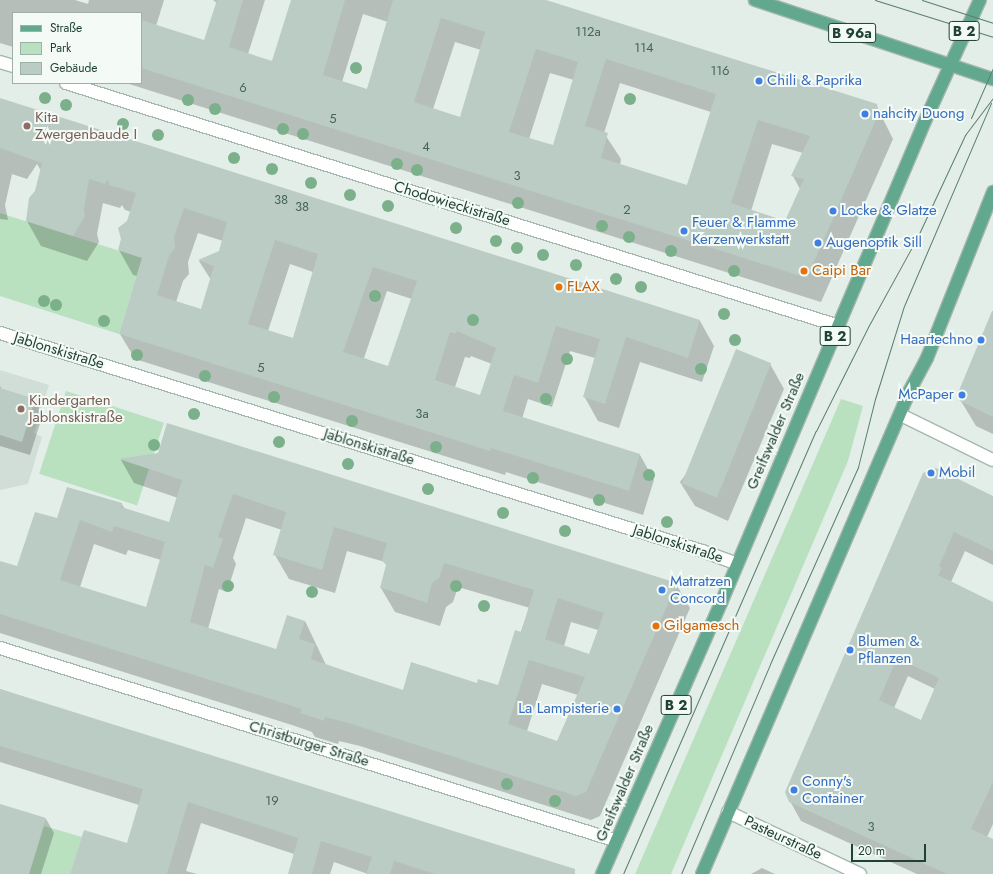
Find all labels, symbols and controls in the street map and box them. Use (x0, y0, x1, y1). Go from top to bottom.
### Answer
legend (12, 12, 142, 84)
text: Straße (50, 19, 82, 37)
road number: B 2 (948, 19, 980, 43)
road number: B 96a (828, 21, 876, 45)
house number: 112a (575, 24, 601, 40)
text: Park (50, 39, 71, 57)
house number: 114 (634, 40, 654, 56)
text: Gebäude (50, 59, 97, 77)
house number: 116 (710, 63, 730, 79)
place label: Chili & Paprika (767, 72, 862, 90)
marker: Chili & Paprika (754, 76, 764, 86)
house number: 6 (239, 80, 247, 96)
place label: nahcity Duong (873, 105, 964, 123)
place label: Kita Zwergenbaude I (35, 108, 137, 143)
marker: nahcity Duong (860, 109, 870, 119)
house number: 5 (329, 111, 337, 127)
marker: Kita Zwergenbaude I (22, 121, 32, 131)
house number: 4 (422, 139, 430, 155)
house number: 3 (513, 168, 521, 184)
street label: Chodowieckistraße (392, 178, 512, 230)
house number: 38 (274, 192, 288, 208)
house number: 38 (295, 199, 309, 215)
house number: 2 (623, 202, 631, 218)
place label: Locke & Glatze (841, 202, 937, 220)
marker: Locke & Glatze (828, 206, 838, 216)
place label: Feuer & Flamme Kerzenwerkstatt (692, 213, 796, 248)
marker: Feuer & Flamme Kerzenwerkstatt (679, 226, 689, 236)
place label: Augenoptik Sill (826, 234, 922, 252)
marker: Augenoptik Sill (813, 238, 823, 248)
place label: Caipi Bar (812, 262, 871, 280)
marker: Caipi Bar (799, 266, 809, 276)
place label: FLAX (567, 278, 600, 296)
marker: FLAX (554, 282, 564, 292)
road number: B 2 (819, 324, 851, 348)
street label: Jablonskistraße (12, 329, 106, 373)
place label: Haartechno (900, 331, 973, 349)
marker: Haartechno (976, 335, 986, 345)
house number: 5 (257, 360, 265, 376)
street label: Greifswalder Straße (743, 370, 809, 492)
place label: McPaper (898, 386, 954, 404)
marker: McPaper (957, 390, 967, 400)
place label: Kindergarten Jablonskistraße (29, 391, 123, 426)
marker: Kindergarten Jablonskistraße (16, 404, 26, 414)
house number: 3a (415, 406, 429, 422)
street label: Jablonskistraße (322, 425, 416, 469)
place label: Mobil (939, 464, 975, 482)
marker: Mobil (926, 468, 936, 478)
street label: Jablonskistraße (631, 521, 725, 567)
place label: Matratzen Concord (670, 572, 731, 607)
marker: Matratzen Concord (657, 585, 667, 595)
place label: Gilgamesch (664, 617, 739, 635)
marker: Gilgamesch (651, 621, 661, 631)
place label: Blumen & Pflanzen (858, 632, 920, 667)
marker: Blumen & Pflanzen (845, 645, 855, 655)
road number: B 2 (660, 693, 692, 717)
place label: La Lampisterie (518, 700, 609, 718)
marker: La Lampisterie (612, 704, 622, 714)
street label: Christburger Straße (247, 717, 371, 771)
street label: Greifswalder Straße (592, 722, 658, 844)
place label: Conny's Container (802, 772, 864, 807)
marker: Conny's Container (789, 785, 799, 795)
house number: 19 (265, 793, 279, 809)
street label: Pasteurstraße (741, 812, 825, 864)
house number: 3 (867, 819, 875, 835)
scale bar (853, 836, 928, 862)
text: 20 m (858, 842, 885, 860)

